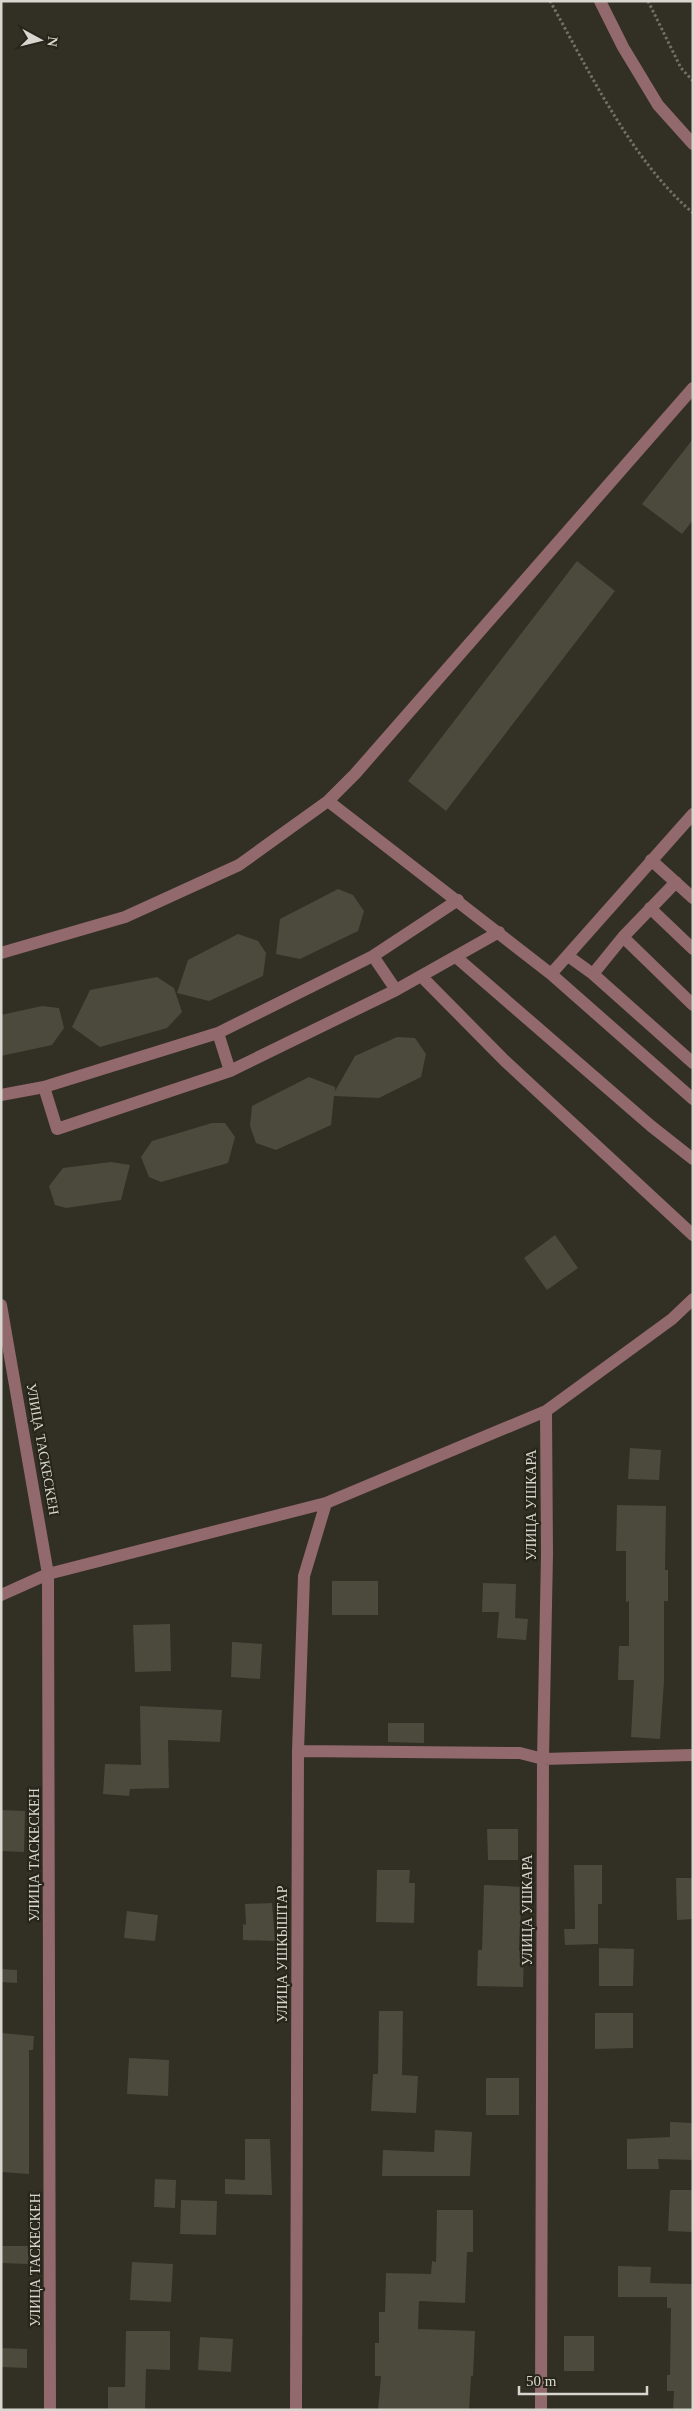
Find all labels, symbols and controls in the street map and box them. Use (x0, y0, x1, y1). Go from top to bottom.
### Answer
north arrow (15, 15, 65, 65)
text: N (44, 36, 60, 47)
street label: УЛИЦА ТАСКЕСКЕН (24, 1382, 61, 1516)
street label: УЛИЦА УШКАРА (524, 1448, 539, 1561)
street label: УЛИЦА ТАСКЕСКЕН (27, 1788, 42, 1922)
street label: УЛИЦА УШКАРА (520, 1853, 535, 1966)
street label: УЛИЦА УШКЫШТАР (275, 1885, 290, 2023)
street label: УЛИЦА ТАСКЕСКЕН (28, 2193, 43, 2327)
scale bar (519, 2364, 646, 2396)
text: 50 m (526, 2373, 557, 2389)

